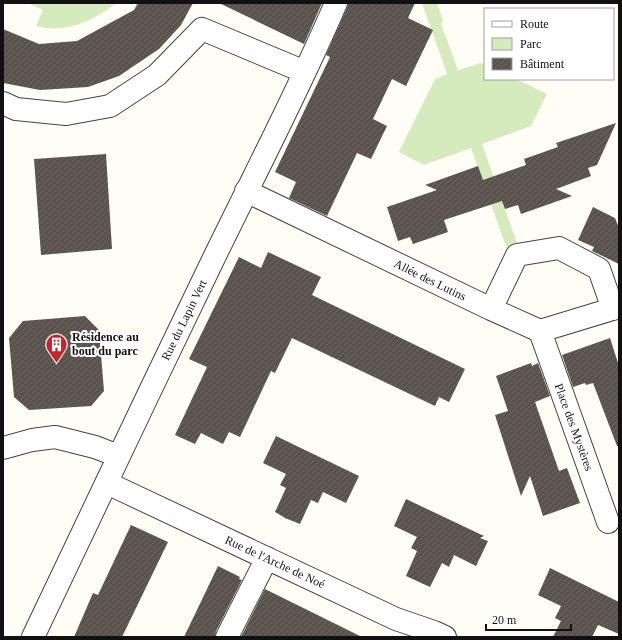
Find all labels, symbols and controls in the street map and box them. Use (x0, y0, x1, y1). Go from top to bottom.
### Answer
legend (484, 8, 614, 80)
text: Route (520, 17, 549, 31)
text: Parc (520, 37, 541, 51)
text: Bâtiment (520, 57, 565, 71)
street label: Allée des Lutins (392, 256, 469, 304)
street label: Rue du Lapin Vert (158, 277, 210, 363)
place label: Résidence au bout du parc (72, 330, 139, 358)
building icon: Résidence au bout du parc (43, 331, 69, 364)
street label: Place des Mystères (552, 381, 596, 473)
street label: Rue de l'Arche de Noé (223, 533, 327, 591)
scale bar (486, 606, 571, 632)
text: 20 m (492, 613, 517, 627)

